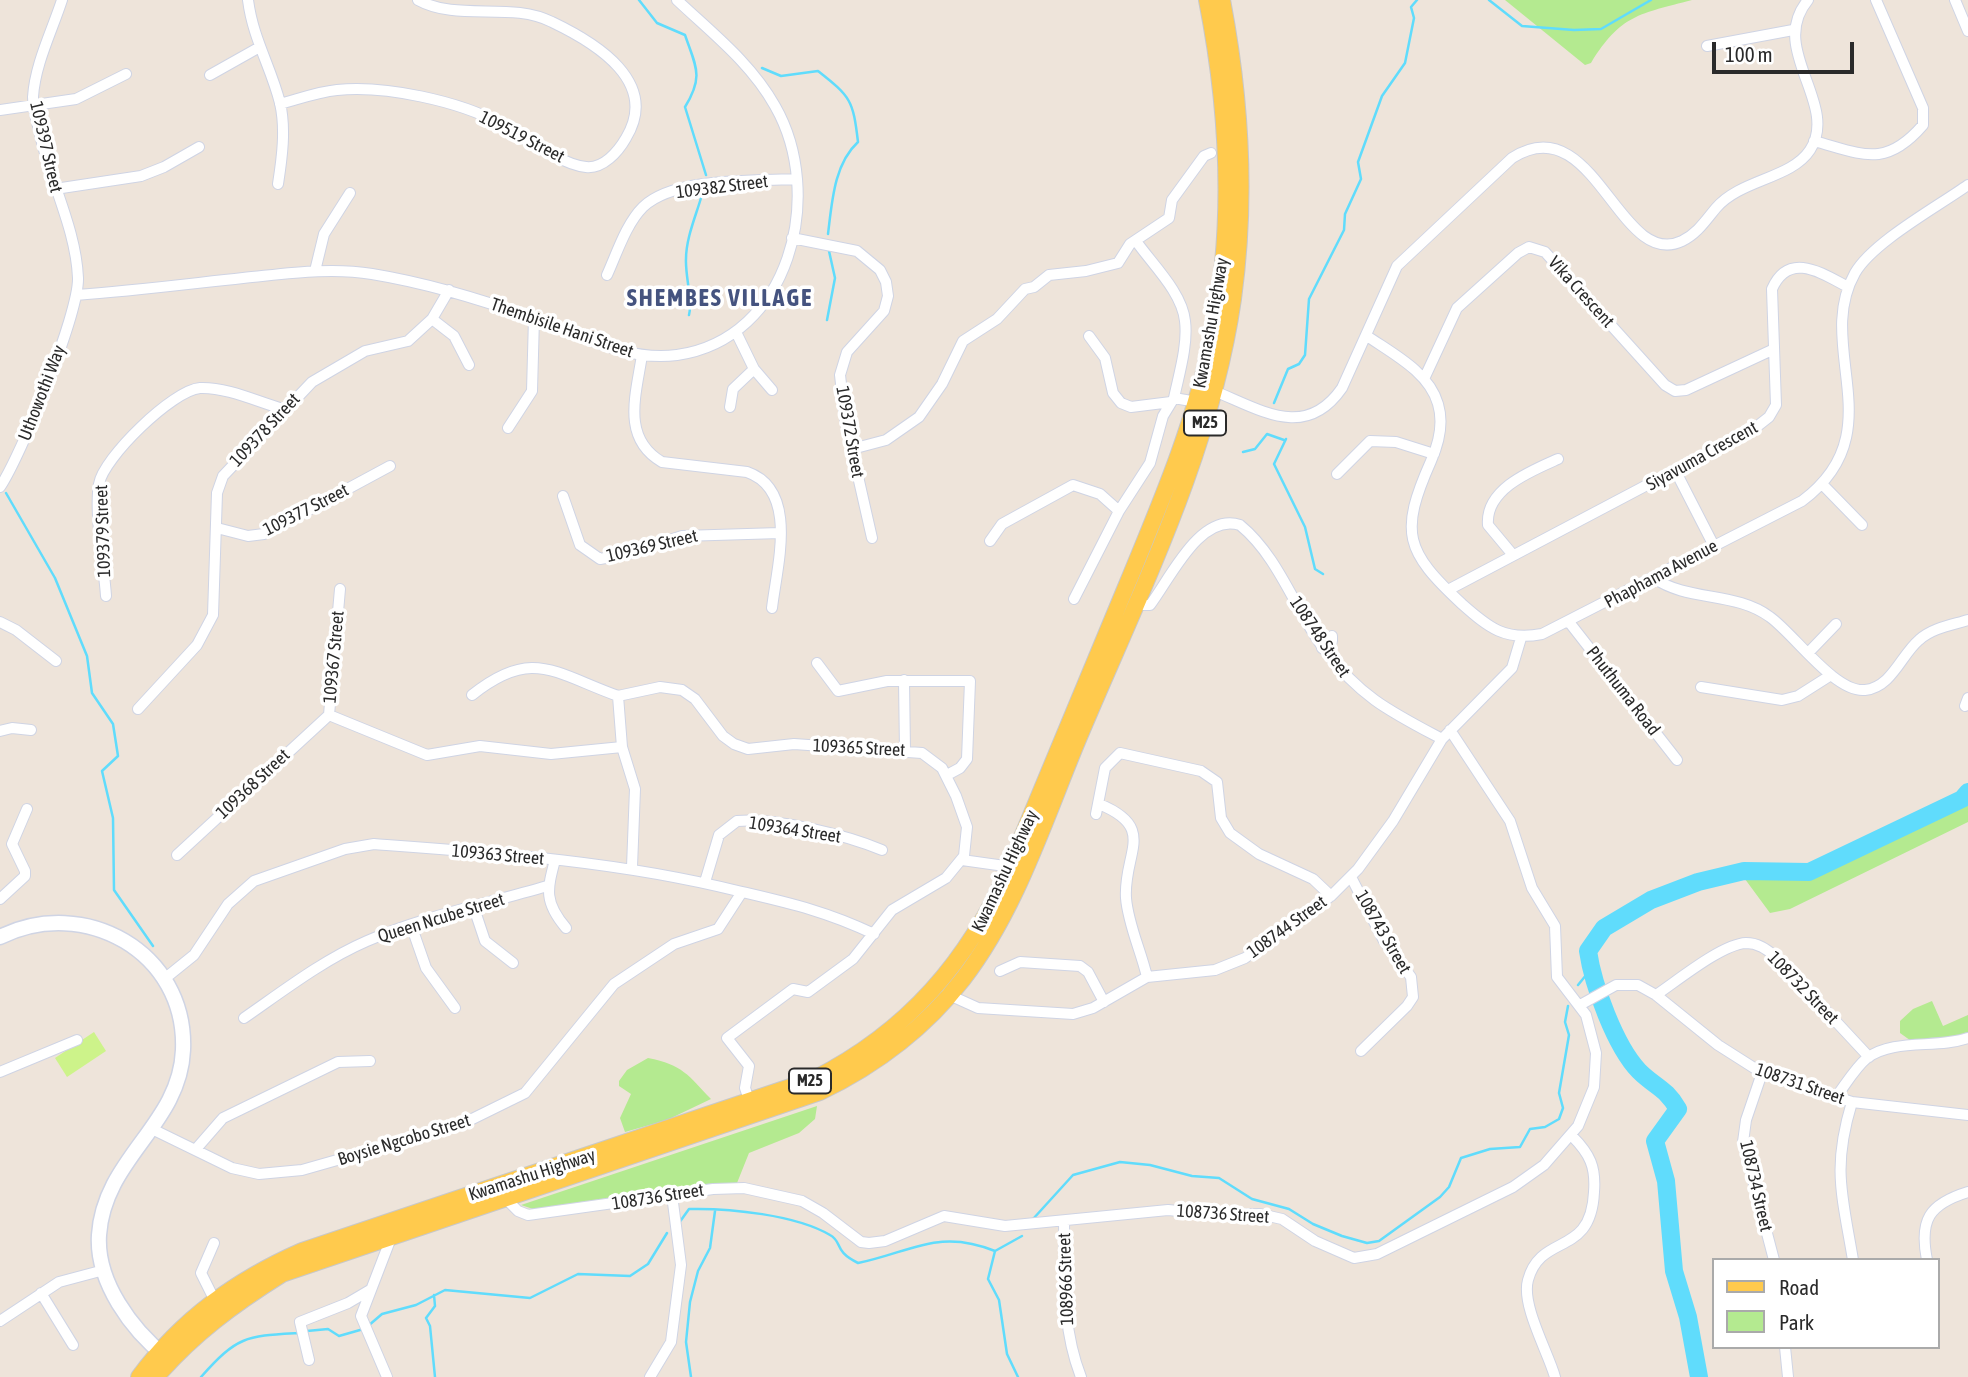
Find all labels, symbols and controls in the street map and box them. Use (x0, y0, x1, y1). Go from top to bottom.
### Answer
scale bar (1716, 28, 1858, 72)
text: 100 m (1725, 42, 1773, 66)
street label: 109397 Street (25, 99, 67, 195)
street label: 109519 Street (476, 106, 568, 168)
street label: 109382 Street (675, 171, 769, 203)
street label: Vika Crescent (1543, 252, 1619, 332)
street label: Kwamashu Highway (1189, 256, 1233, 390)
district label: SHEMBES VILLAGE (629, 284, 811, 312)
street label: Thembisile Hani Street (488, 293, 636, 363)
street label: Uthowothi Way (14, 342, 70, 444)
street label: 109372 Street (831, 384, 869, 480)
street label: 109378 Street (225, 389, 305, 471)
road number: M25 (1184, 410, 1226, 436)
street label: Siyavuma Crescent (1643, 417, 1761, 495)
street label: 109377 Street (260, 479, 352, 541)
street label: 109379 Street (91, 484, 115, 578)
street label: 109369 Street (604, 525, 700, 567)
street label: Phaphama Avenue (1601, 535, 1721, 613)
street label: 108748 Street (1285, 593, 1355, 681)
street label: 109367 Street (319, 610, 349, 704)
street label: Phuthuma Road (1582, 642, 1664, 740)
street label: 109365 Street (812, 735, 906, 761)
street label: 109368 Street (212, 744, 294, 824)
street label: Kwamashu Highway (967, 807, 1043, 935)
street label: 109364 Street (748, 812, 842, 848)
street label: 109363 Street (451, 840, 545, 870)
street label: 108743 Street (1350, 886, 1416, 978)
street label: Queen Ncube Street (375, 888, 507, 948)
street label: 108744 Street (1243, 891, 1331, 963)
street label: 108732 Street (1763, 947, 1843, 1029)
street label: 108731 Street (1753, 1059, 1847, 1109)
road number: M25 (789, 1068, 831, 1093)
street label: Boysie Ngcobo Street (335, 1110, 473, 1170)
street label: 108734 Street (1735, 1138, 1777, 1234)
street label: Kwamashu Highway (466, 1144, 598, 1206)
street label: 108736 Street (611, 1179, 705, 1215)
street label: 108736 Street (1176, 1200, 1270, 1228)
street label: 108966 Street (1054, 1232, 1078, 1326)
legend (1713, 1258, 1940, 1349)
text: Road (1779, 1275, 1819, 1299)
text: Park (1779, 1310, 1814, 1334)

